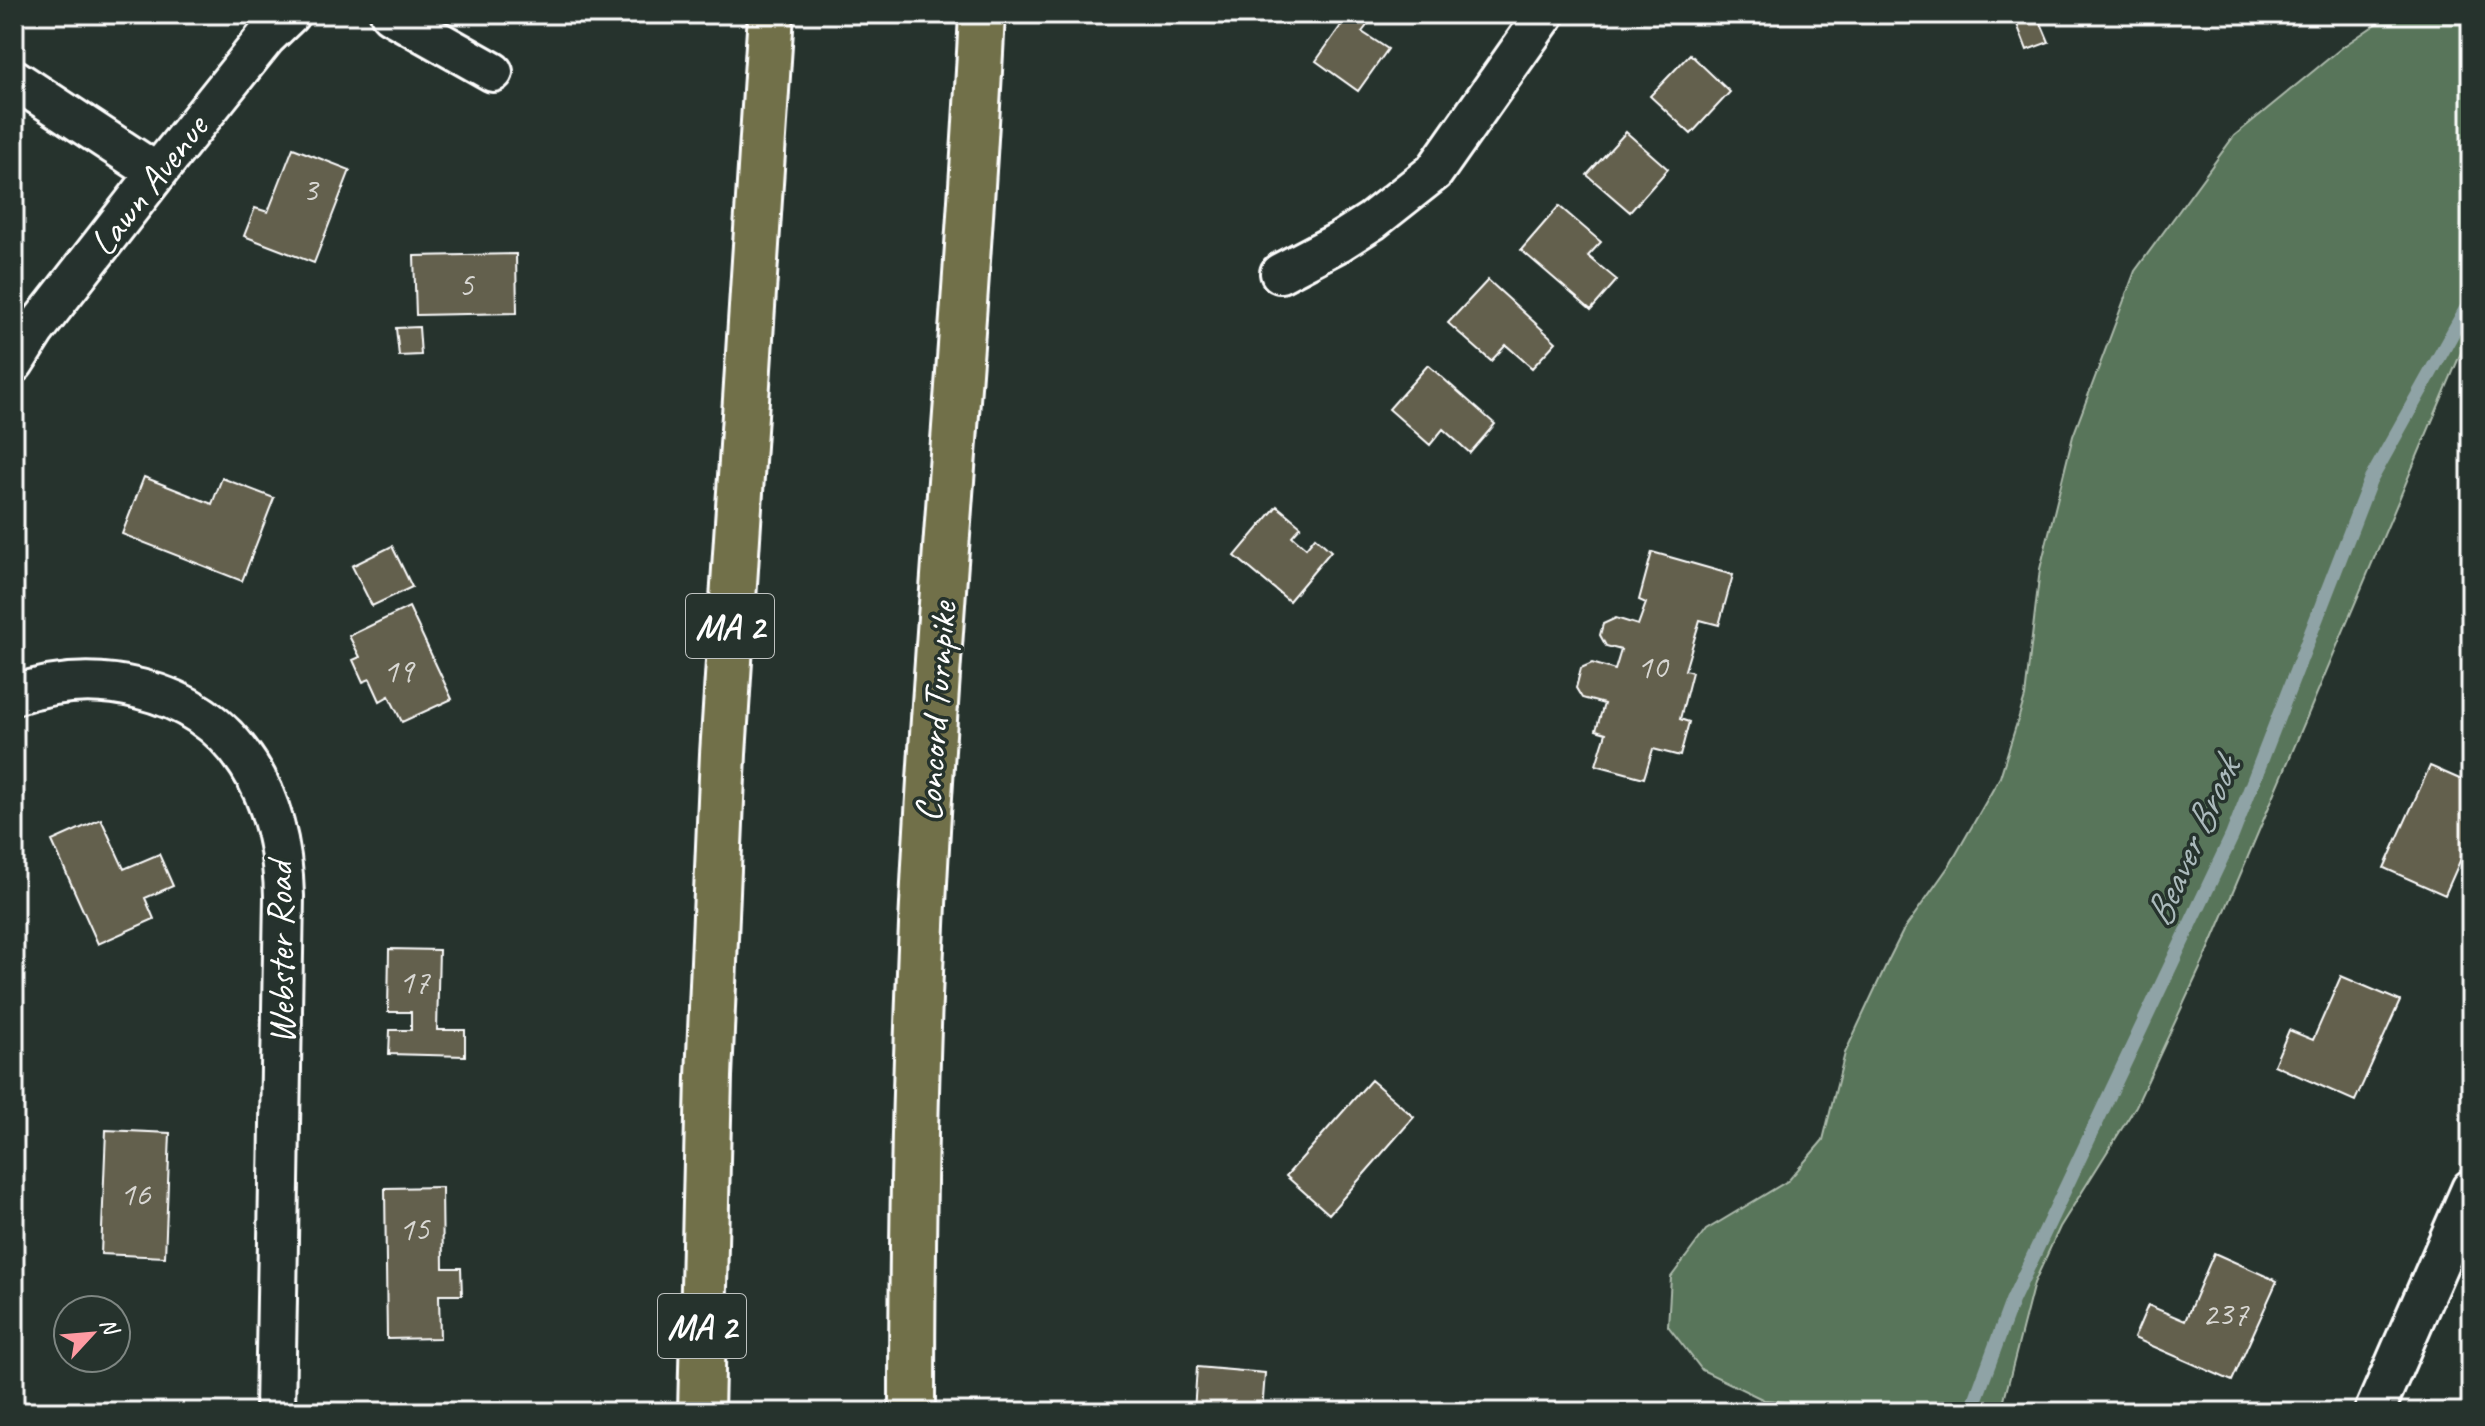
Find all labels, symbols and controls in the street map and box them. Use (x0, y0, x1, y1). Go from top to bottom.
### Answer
street label: Lawn Avenue (79, 103, 220, 265)
house number: 3 (302, 168, 320, 211)
house number: 5 (458, 263, 475, 306)
road number: MA 2 (686, 594, 774, 658)
street label: Concord Turnpike (904, 598, 967, 823)
house number: 10 (1637, 645, 1670, 688)
house number: 19 (383, 649, 416, 692)
water label: Beaver Brook (2133, 745, 2254, 934)
street label: Webster Road (255, 855, 306, 1045)
house number: 17 (399, 960, 431, 1003)
house number: 16 (120, 1172, 152, 1215)
house number: 15 (399, 1207, 431, 1250)
house number: 237 (2202, 1292, 2250, 1335)
north arrow (52, 1294, 132, 1374)
road number: MA 2 (658, 1294, 746, 1358)
text: N (94, 1313, 126, 1341)

